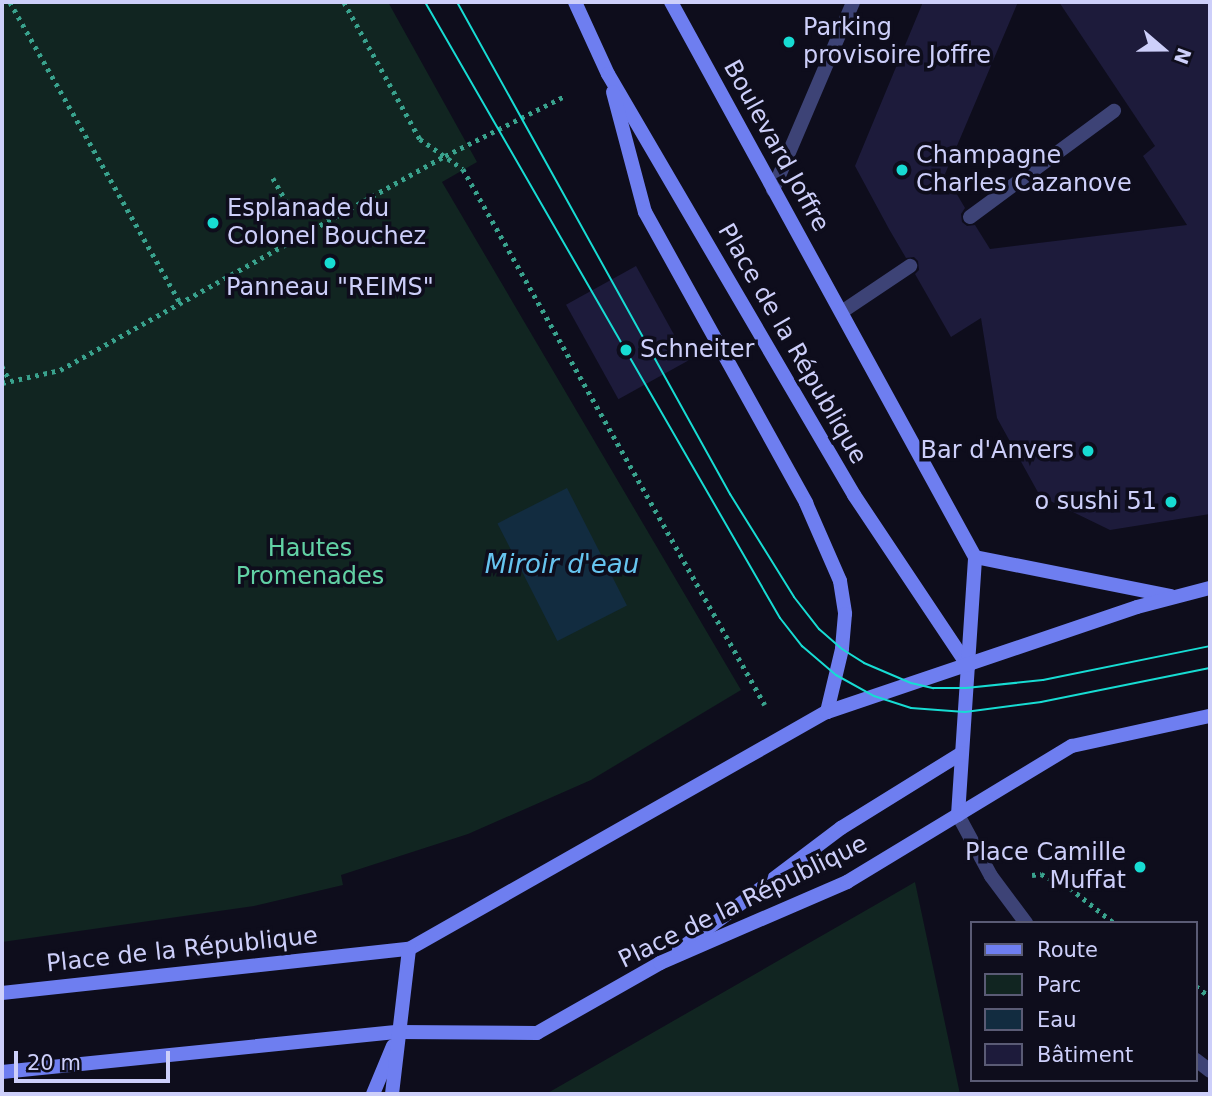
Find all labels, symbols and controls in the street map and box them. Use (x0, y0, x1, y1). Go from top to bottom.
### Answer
place label: Parking provisoire Joffre (803, 14, 991, 70)
north arrow (1128, 14, 1198, 84)
marker: Parking provisoire Joffre (781, 34, 797, 50)
text: N (1170, 45, 1196, 67)
street label: Boulevard Joffre (717, 55, 835, 237)
place label: Champagne Charles Cazanove (916, 142, 1132, 198)
marker: Champagne Charles Cazanove (894, 162, 910, 178)
place label: Esplanade du Colonel Bouchez (227, 195, 426, 251)
marker: Esplanade du Colonel Bouchez (205, 215, 221, 231)
street label: Place de la République (711, 219, 873, 469)
marker: Panneau "REIMS" (322, 255, 338, 271)
place label: Panneau "REIMS" (226, 274, 434, 302)
place label: Schneiter (640, 336, 754, 364)
marker: Schneiter (618, 342, 634, 358)
place label: Bar d'Anvers (921, 437, 1074, 465)
marker: Bar d'Anvers (1080, 443, 1096, 459)
place label: o sushi 51 (1034, 488, 1157, 516)
marker: o sushi 51 (1163, 494, 1179, 510)
park label: Hautes Promenades (236, 535, 384, 591)
water label: Miroir d'eau (485, 549, 639, 581)
street label: Place de la République (614, 829, 872, 975)
place label: Place Camille Muffat (965, 839, 1126, 895)
marker: Place Camille Muffat (1132, 859, 1148, 875)
street label: Place de la République (45, 921, 319, 979)
legend (970, 921, 1198, 1082)
text: Route (1037, 938, 1098, 962)
text: Parc (1037, 973, 1081, 997)
text: Eau (1037, 1008, 1076, 1032)
scale bar (18, 1036, 173, 1080)
text: Bâtiment (1037, 1043, 1133, 1067)
text: 20 m (27, 1051, 81, 1075)

